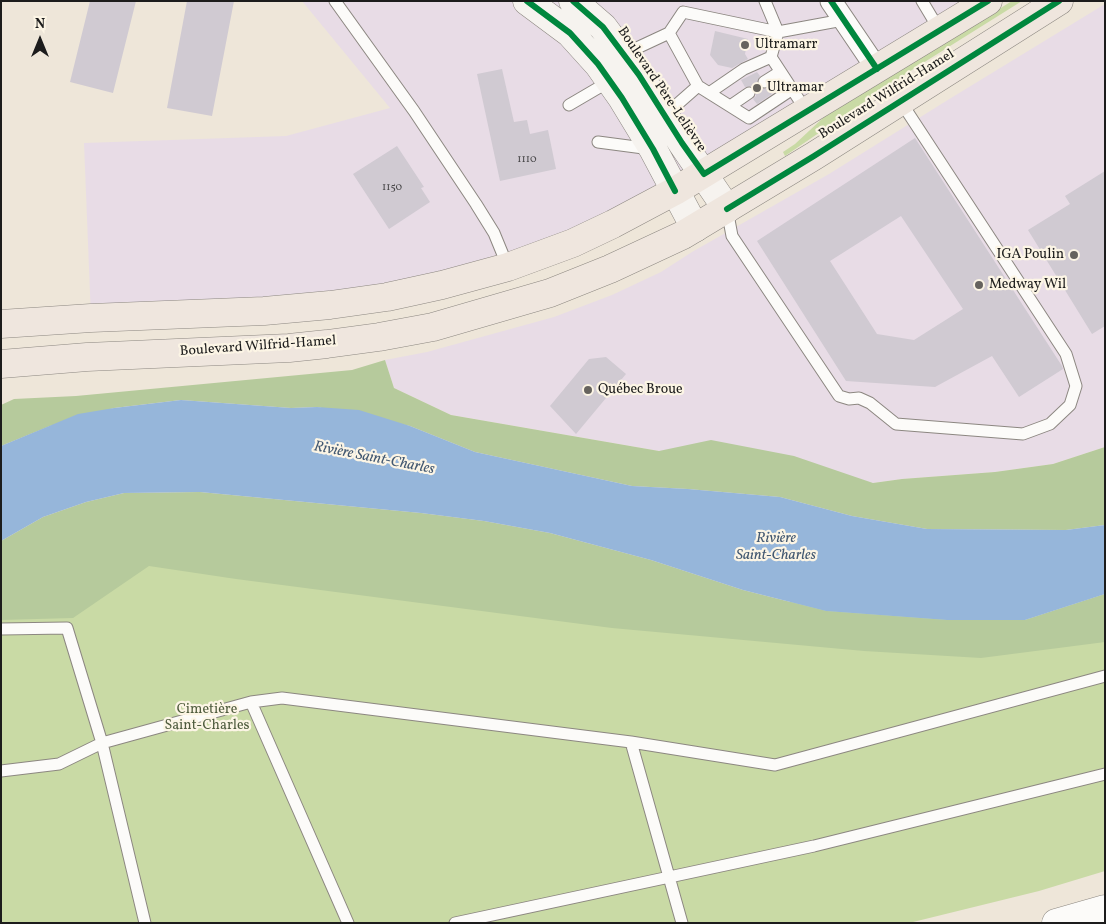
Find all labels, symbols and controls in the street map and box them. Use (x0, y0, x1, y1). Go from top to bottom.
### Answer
north arrow (15, 15, 65, 65)
text: N (35, 15, 45, 34)
street label: Boulevard Père-Lelièvre (613, 24, 709, 156)
place label: Ultramarr (755, 37, 817, 53)
marker: Ultramarr (739, 39, 751, 51)
street label: Boulevard Wilfrid-Hamel (816, 46, 958, 144)
place label: Ultramar (767, 80, 824, 96)
marker: Ultramar (751, 82, 763, 94)
house number: 1110 (517, 153, 537, 167)
house number: 1150 (382, 181, 402, 195)
place label: IGA Poulin (997, 247, 1064, 263)
marker: IGA Poulin (1068, 249, 1080, 261)
place label: Medway Wil (989, 277, 1066, 293)
marker: Medway Wil (973, 279, 985, 291)
street label: Boulevard Wilfrid-Hamel (179, 333, 337, 361)
place label: Québec Broue (598, 382, 683, 398)
marker: Québec Broue (582, 384, 594, 396)
water label: Rivière Saint-Charles (312, 438, 436, 480)
water label: Rivière Saint-Charles (736, 530, 816, 565)
park label: Cimetière Saint-Charles (164, 702, 250, 734)

